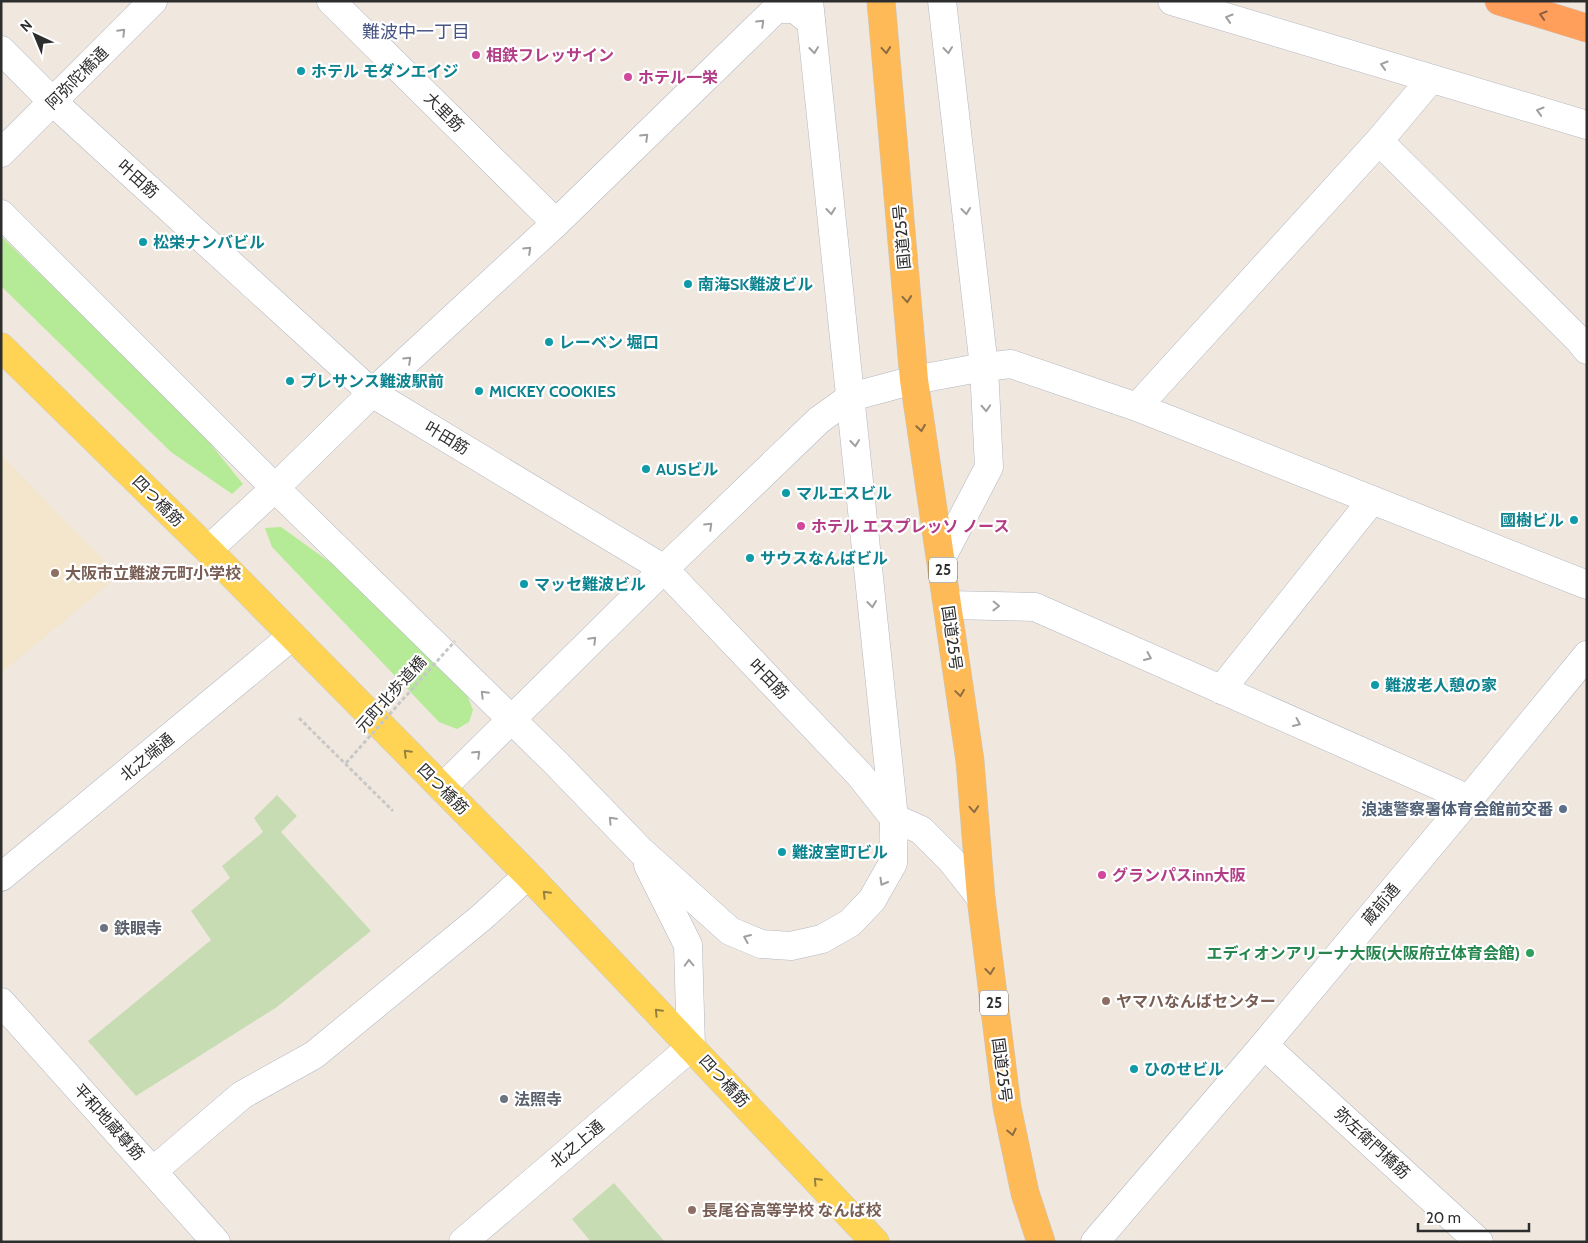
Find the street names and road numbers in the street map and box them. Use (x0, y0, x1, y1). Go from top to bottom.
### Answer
street label: 阿弥陀橋通 (42, 43, 112, 113)
street label: 大里筋 (420, 88, 468, 136)
street label: 叶田筋 (114, 156, 162, 202)
street label: 国道25号 (890, 204, 914, 270)
street label: 叶田筋 (422, 417, 472, 459)
street label: 四つ橋筋 (129, 472, 187, 530)
road number: 25 (929, 558, 957, 582)
street label: 国道25号 (938, 604, 966, 672)
street label: 元町北歩道橋 (352, 652, 430, 736)
street label: 叶田筋 (745, 655, 793, 703)
street label: 北之端通 (116, 729, 178, 785)
street label: 四つ橋筋 (414, 760, 472, 818)
street label: 蔵前通 (1358, 880, 1404, 928)
road number: 25 (980, 990, 1008, 1016)
street label: 国道25号 (989, 1037, 1015, 1103)
street label: 四つ橋筋 (695, 1051, 753, 1111)
street label: 平和地蔵尊筋 (70, 1080, 148, 1164)
street label: 弥左衛門橋筋 (1330, 1103, 1414, 1183)
street label: 北之上通 (546, 1116, 608, 1172)

